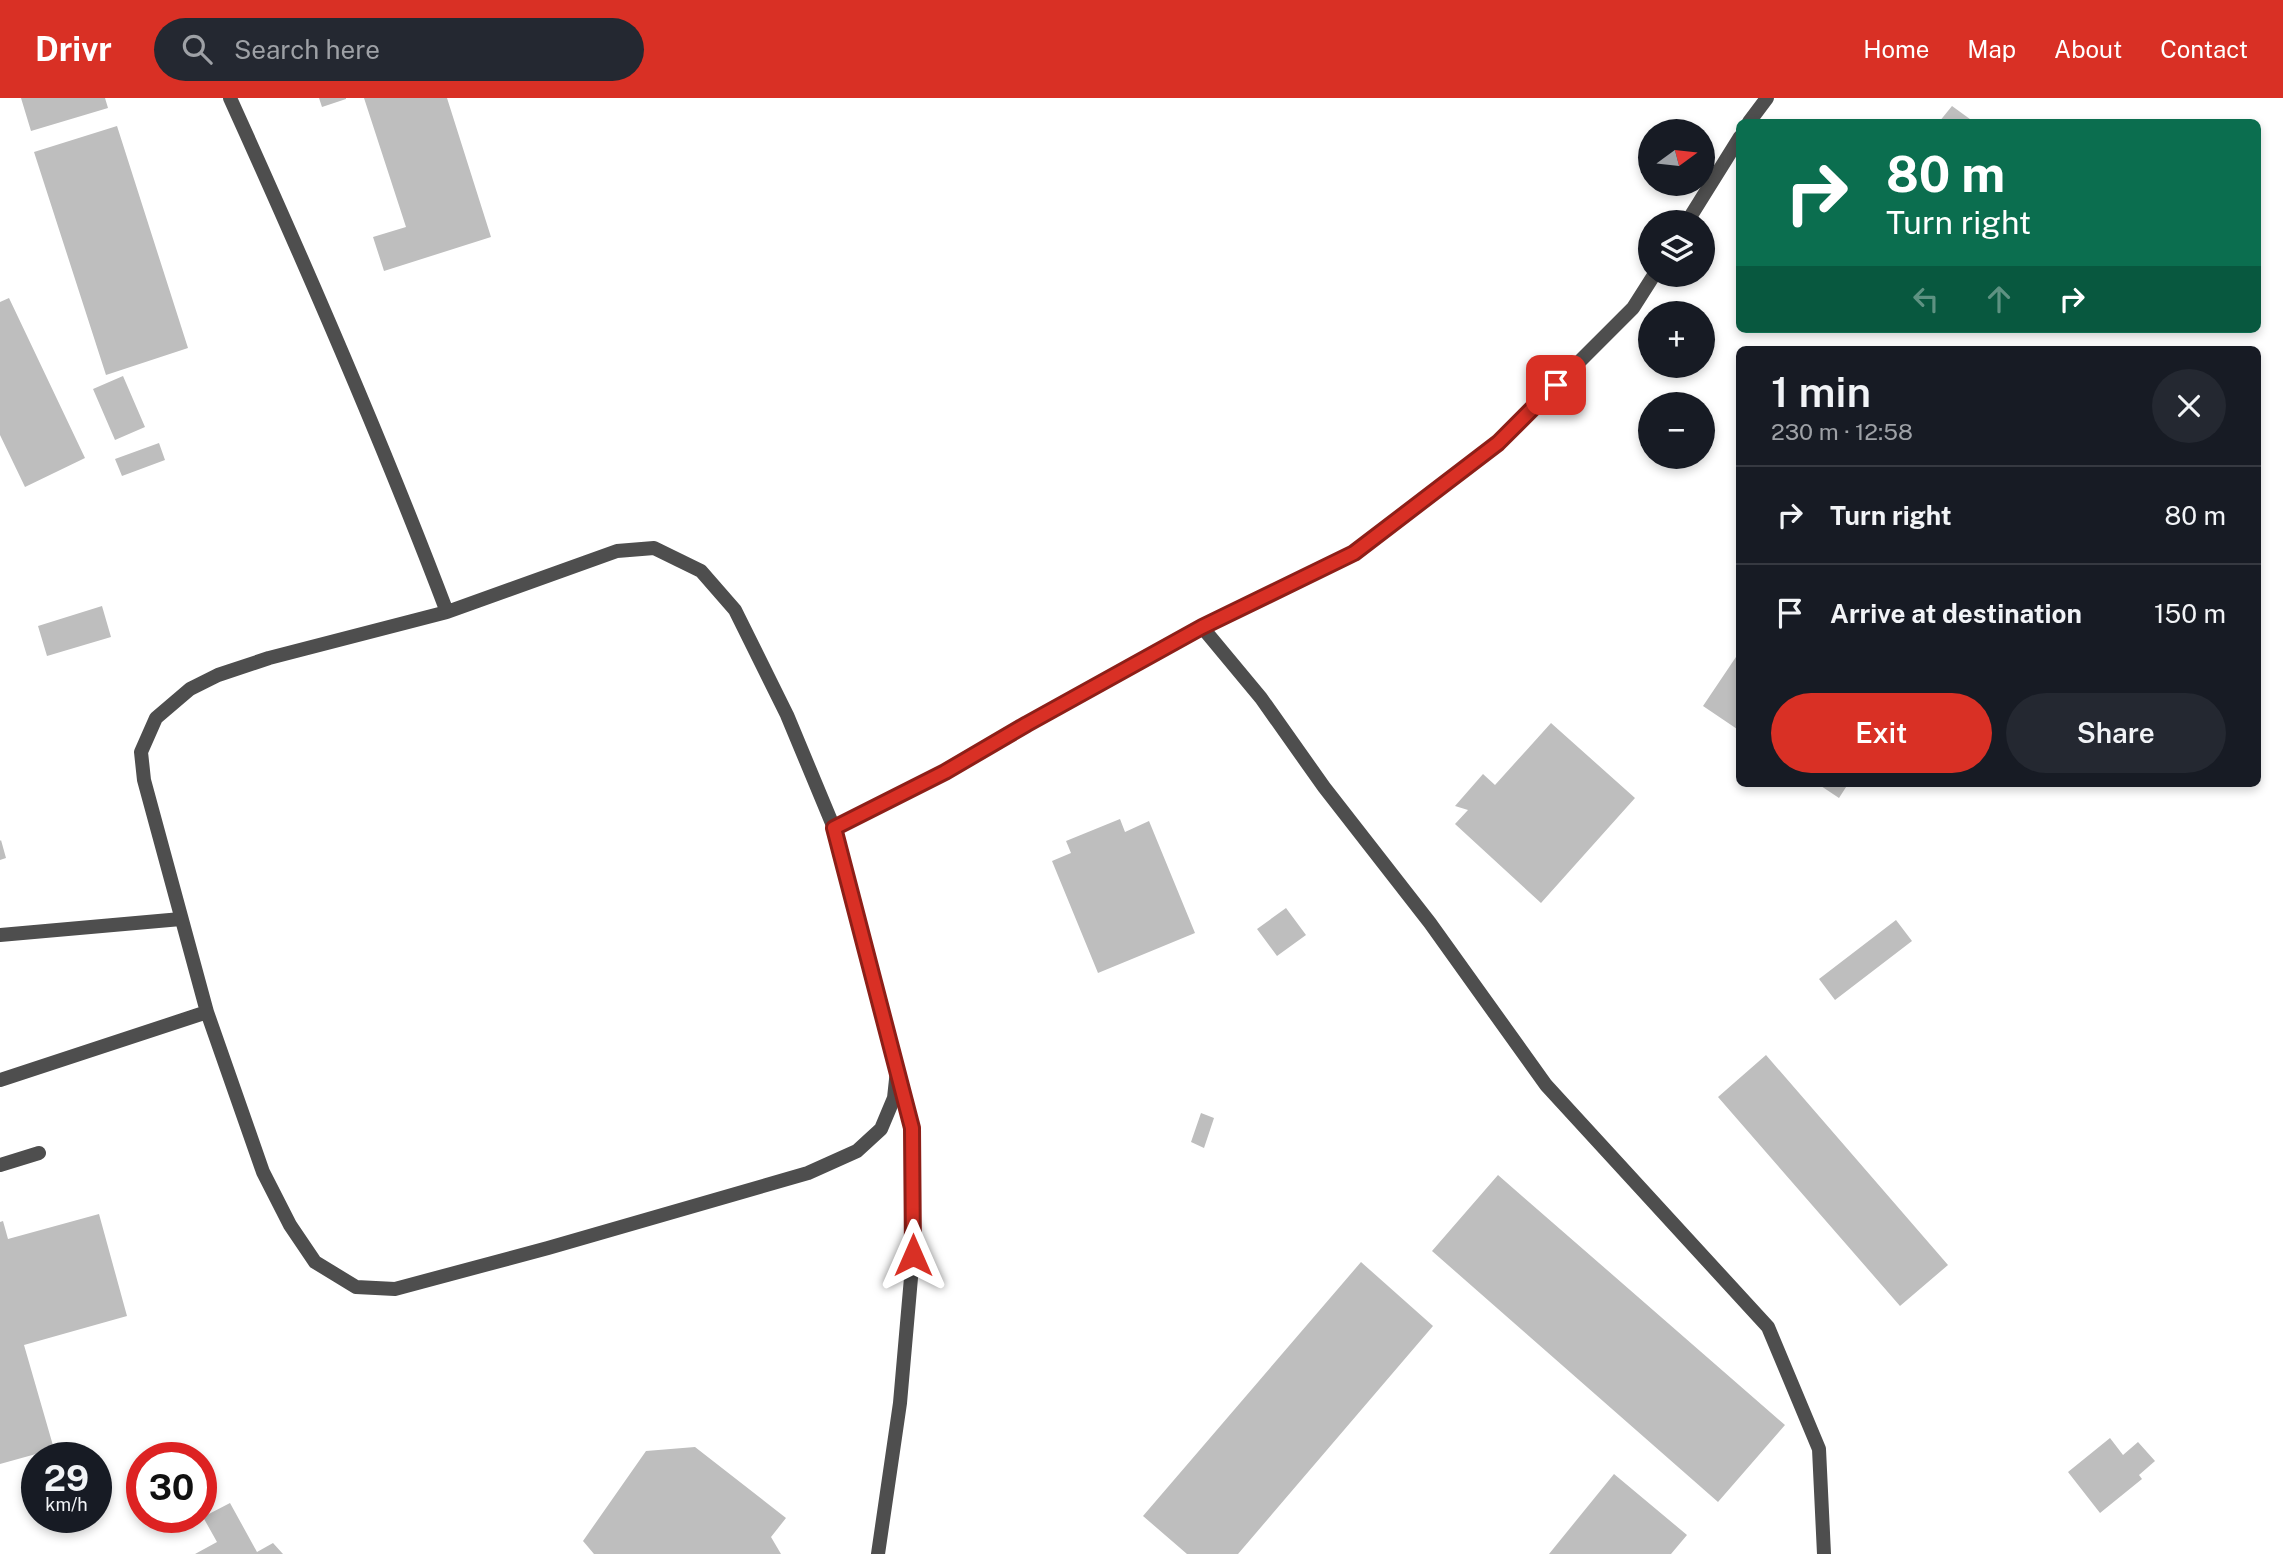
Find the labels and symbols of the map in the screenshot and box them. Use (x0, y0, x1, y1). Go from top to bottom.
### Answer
north arrow (1638, 119, 1715, 196)
pin (1526, 355, 1586, 415)
position arrow (876, 1218, 950, 1292)
speed limit sign: 30 (126, 1442, 217, 1533)

